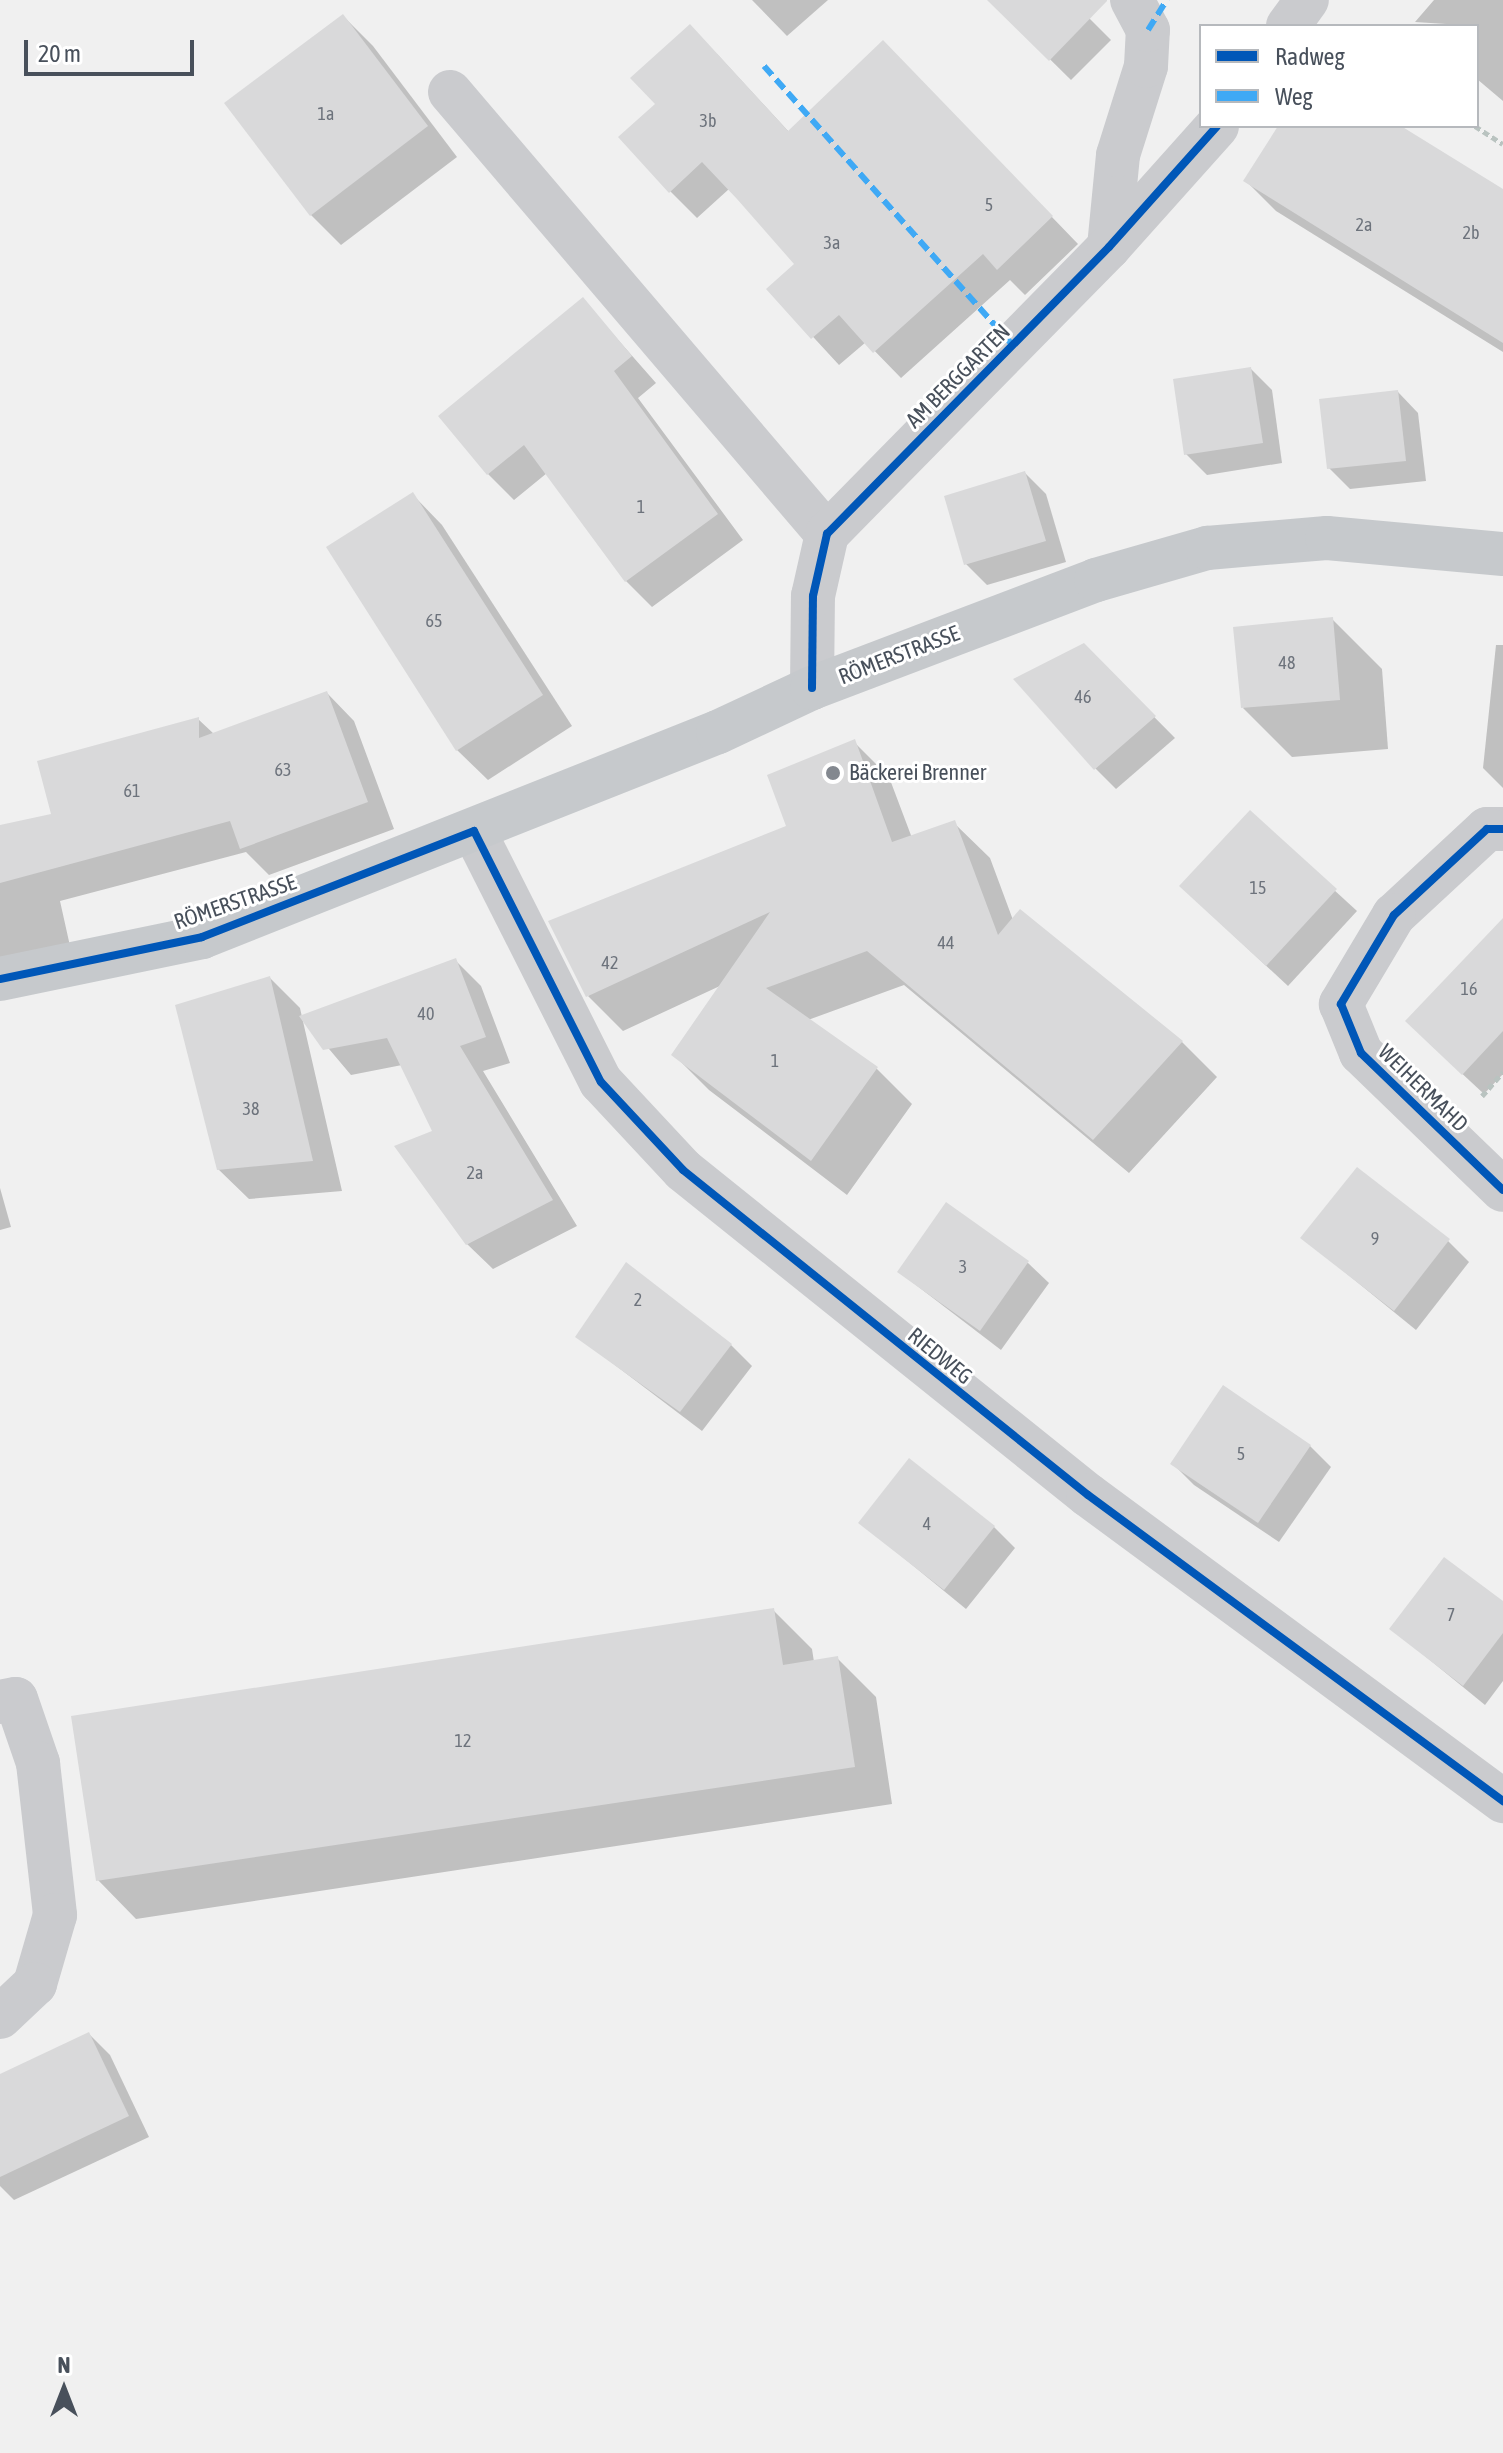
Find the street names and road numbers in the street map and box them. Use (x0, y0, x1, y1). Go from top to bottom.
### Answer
street label: AM BERGGARTEN (901, 319, 1015, 433)
street label: RÖMERSTRASSE (835, 620, 963, 690)
street label: RÖMERSTRASSE (171, 869, 299, 935)
street label: WEIHERMAHD (1373, 1039, 1473, 1137)
street label: RIEDWEG (903, 1322, 977, 1390)

